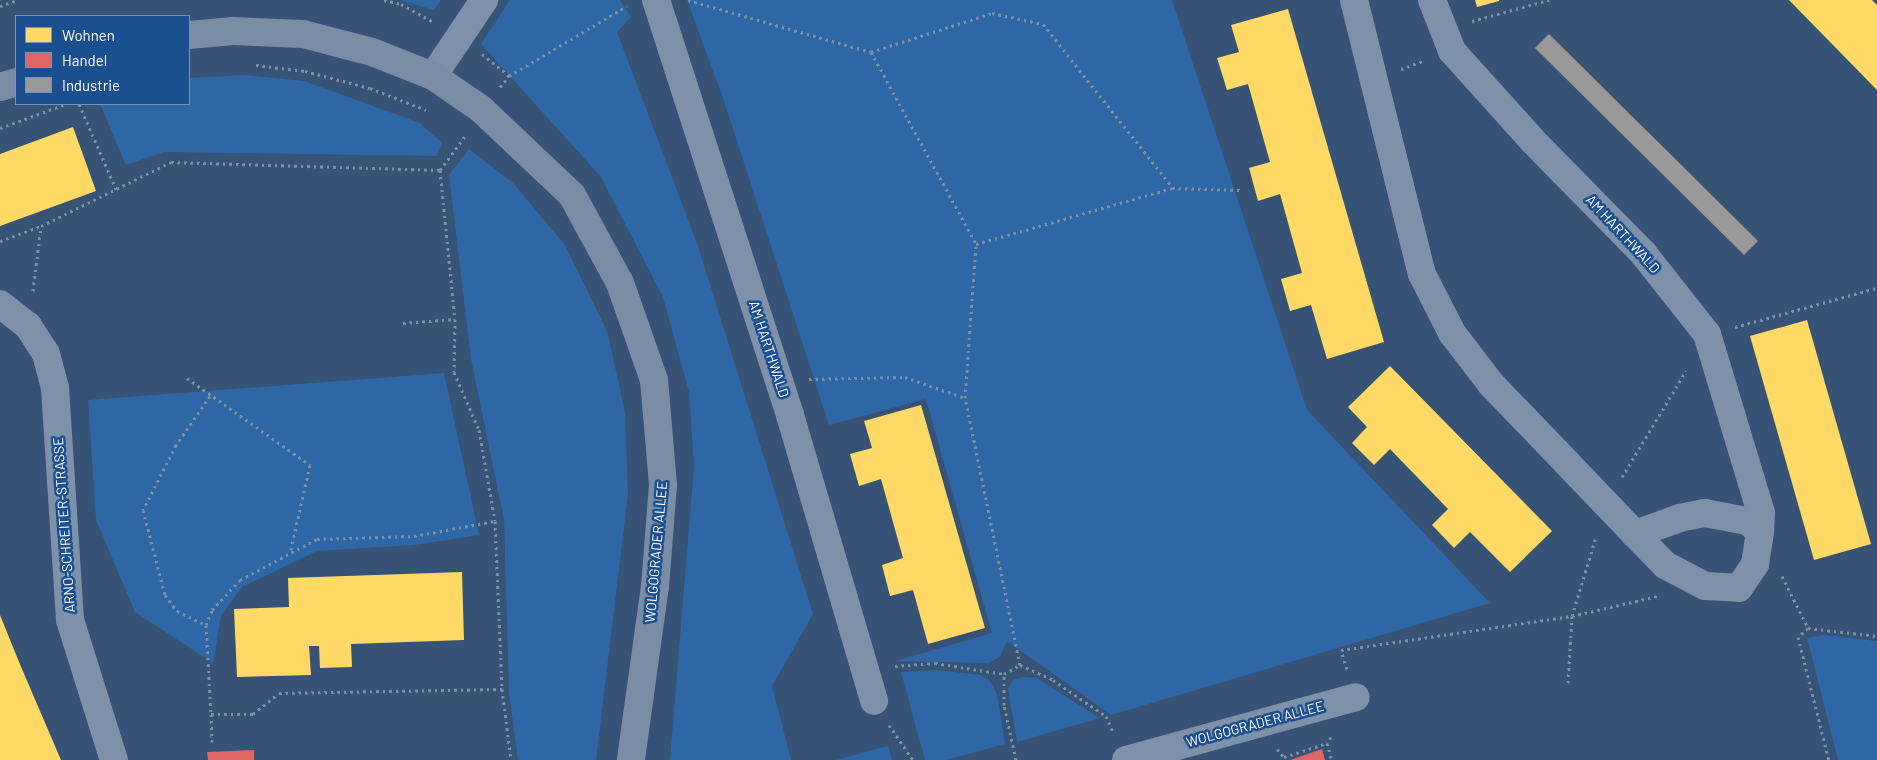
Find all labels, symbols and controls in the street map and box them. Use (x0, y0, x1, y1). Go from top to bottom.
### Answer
legend (15, 15, 190, 105)
text: Wohnen (62, 26, 115, 44)
text: Handel (62, 51, 107, 69)
text: Industrie (62, 76, 120, 94)
street label: AM HARTHWALD (1582, 191, 1664, 277)
street label: AM HARTHWALD (745, 298, 793, 400)
street label: ARNO-SCHREITER-STRASSE (50, 437, 78, 613)
street label: WOLGOGRADER ALLEE (641, 481, 671, 623)
street label: WOLGOGRADER ALLEE (1184, 698, 1326, 750)

